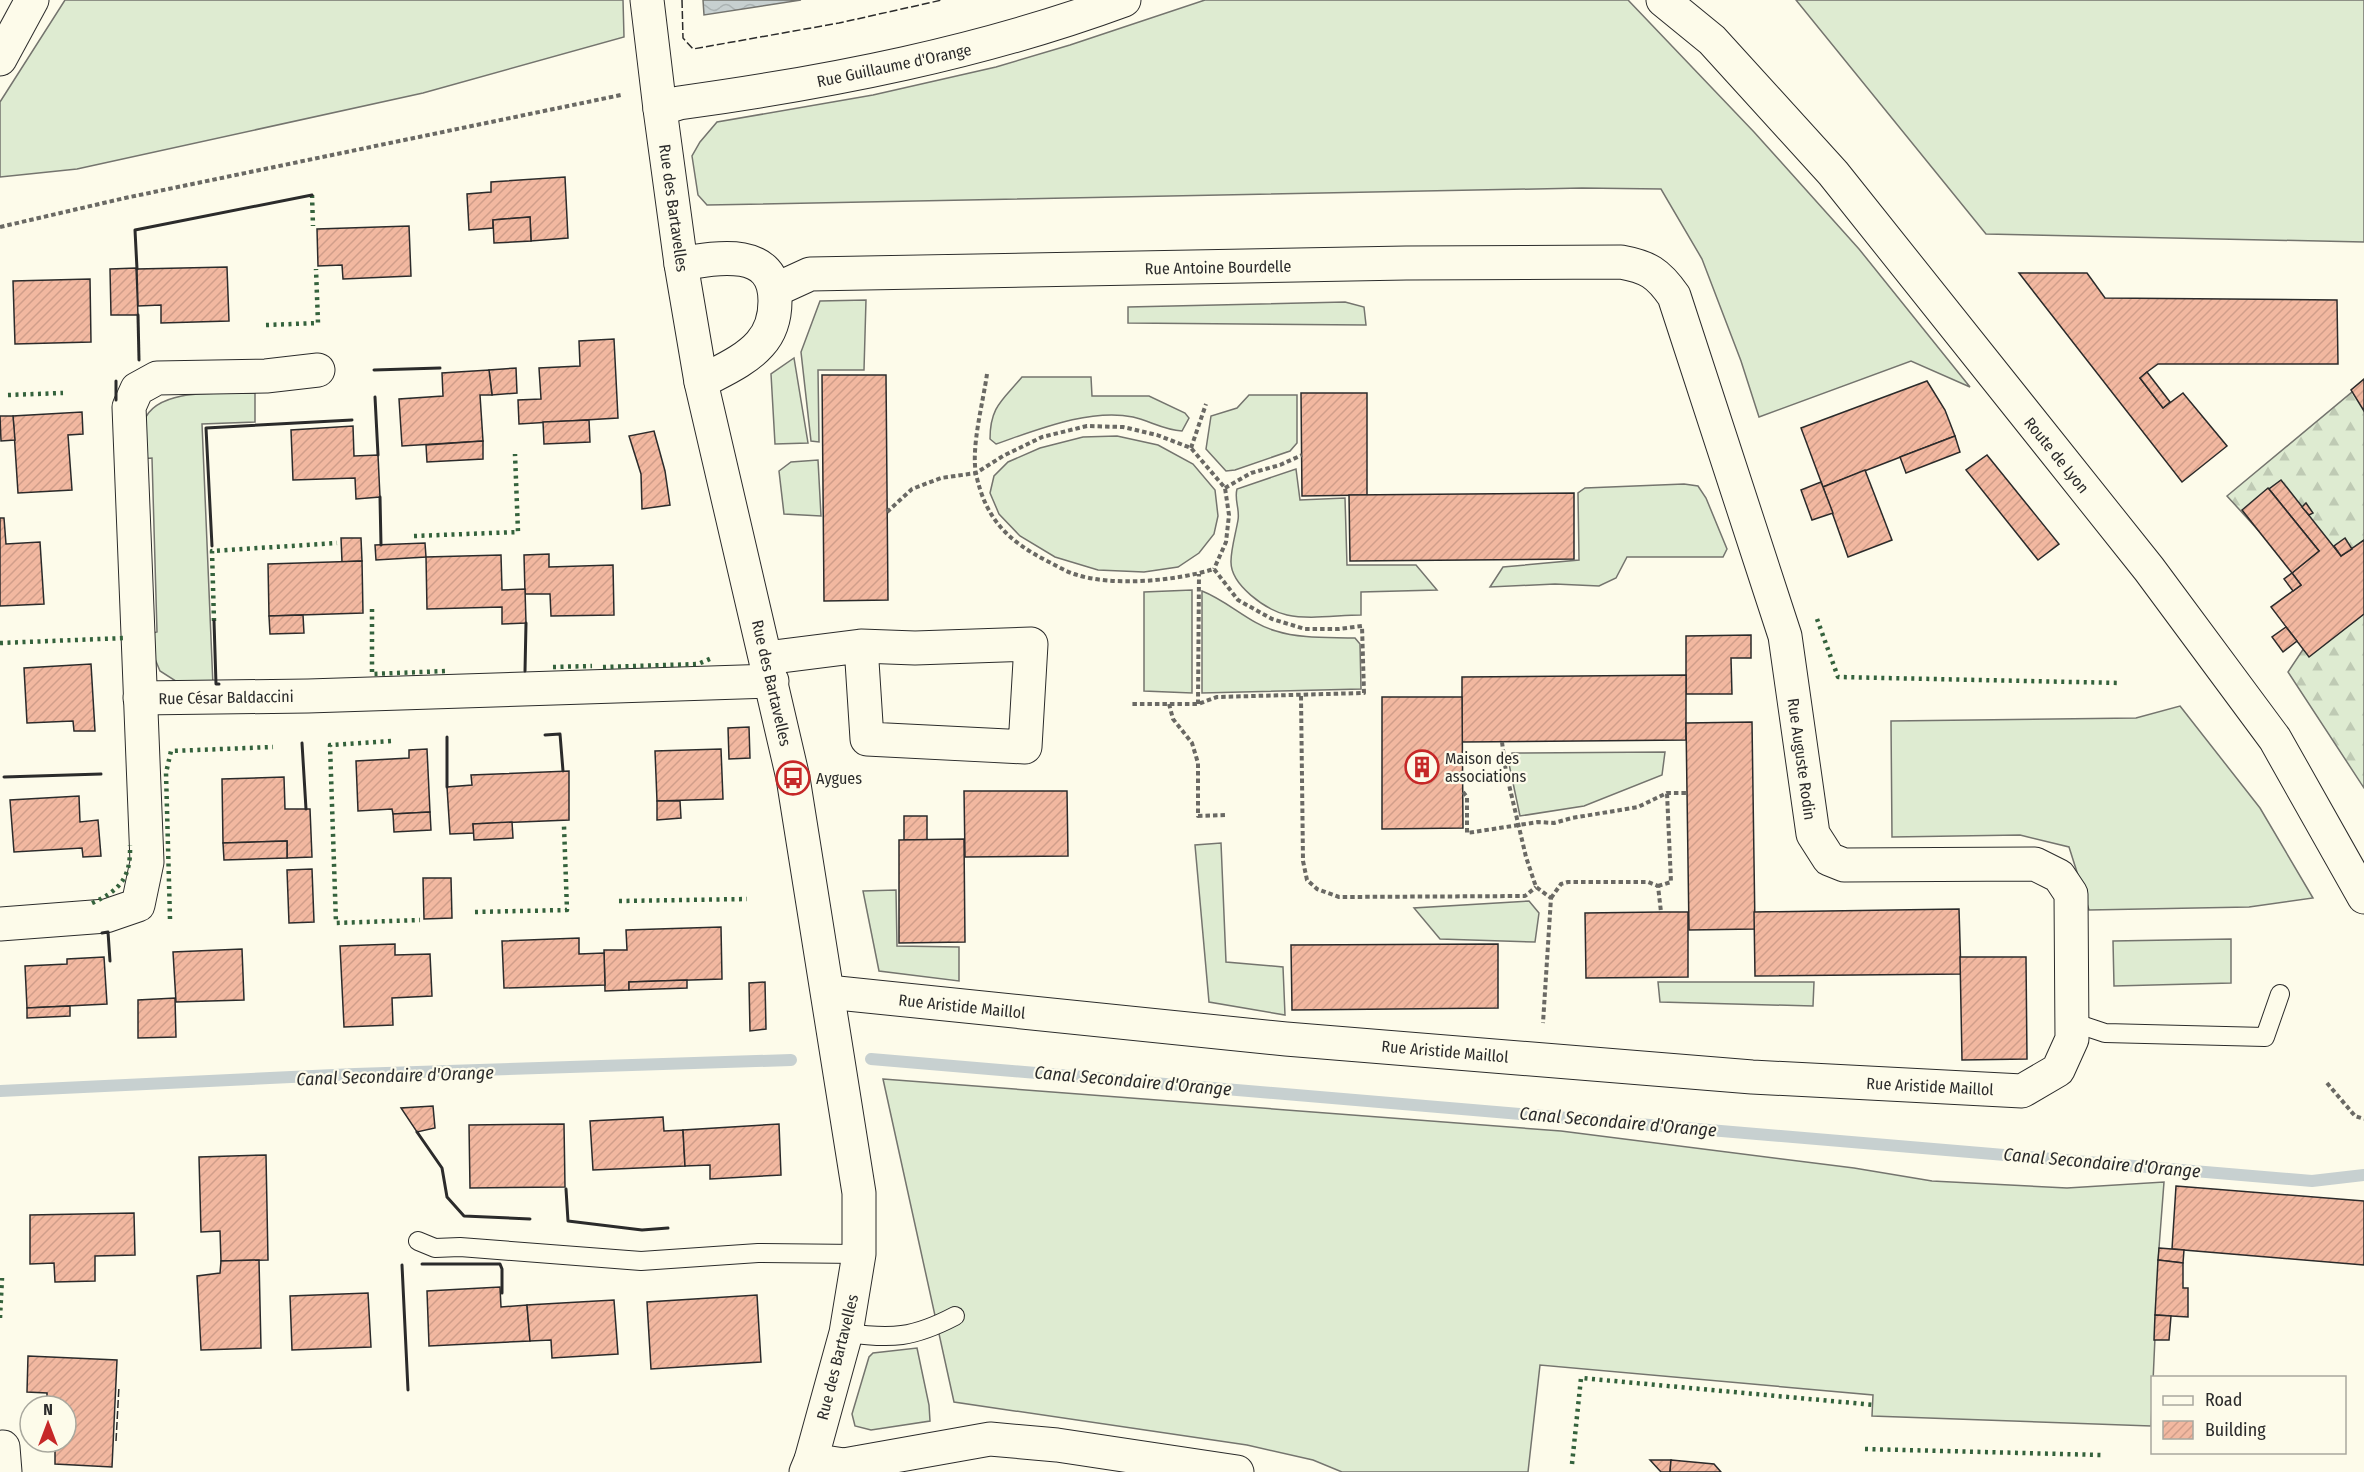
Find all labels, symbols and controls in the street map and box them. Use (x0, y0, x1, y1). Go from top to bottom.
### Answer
street label: Rue Guillaume d'Orange (815, 40, 973, 91)
street label: Rue des Bartavelles (655, 143, 692, 273)
street label: Rue Antoine Bourdelle (1145, 257, 1292, 278)
street label: Route de Lyon (2020, 414, 2093, 497)
street label: Rue des Bartavelles (748, 618, 795, 748)
street label: Rue César Baldaccini (158, 687, 294, 708)
street label: Rue Auguste Rodin (1784, 697, 1819, 821)
building icon: Maison des associations (1404, 749, 1440, 785)
place label: Maison des associations (1445, 749, 1526, 786)
bus stop icon: Aygues (775, 760, 811, 796)
place label: Aygues (816, 769, 862, 788)
street label: Rue Aristide Maillol (898, 990, 1026, 1023)
street label: Rue Aristide Maillol (1381, 1036, 1509, 1067)
water label: Canal Secondaire d'Orange (1034, 1061, 1233, 1101)
water label: Canal Secondaire d'Orange (296, 1062, 495, 1090)
street label: Rue Aristide Maillol (1866, 1074, 1994, 1099)
water label: Canal Secondaire d'Orange (1519, 1102, 1718, 1142)
water label: Canal Secondaire d'Orange (2003, 1143, 2202, 1183)
street label: Rue des Bartavelles (813, 1292, 862, 1422)
legend (2151, 1376, 2346, 1454)
text: Road (2205, 1389, 2242, 1411)
north arrow (18, 1394, 78, 1454)
text: N (43, 1400, 53, 1419)
text: Building (2205, 1419, 2266, 1441)

